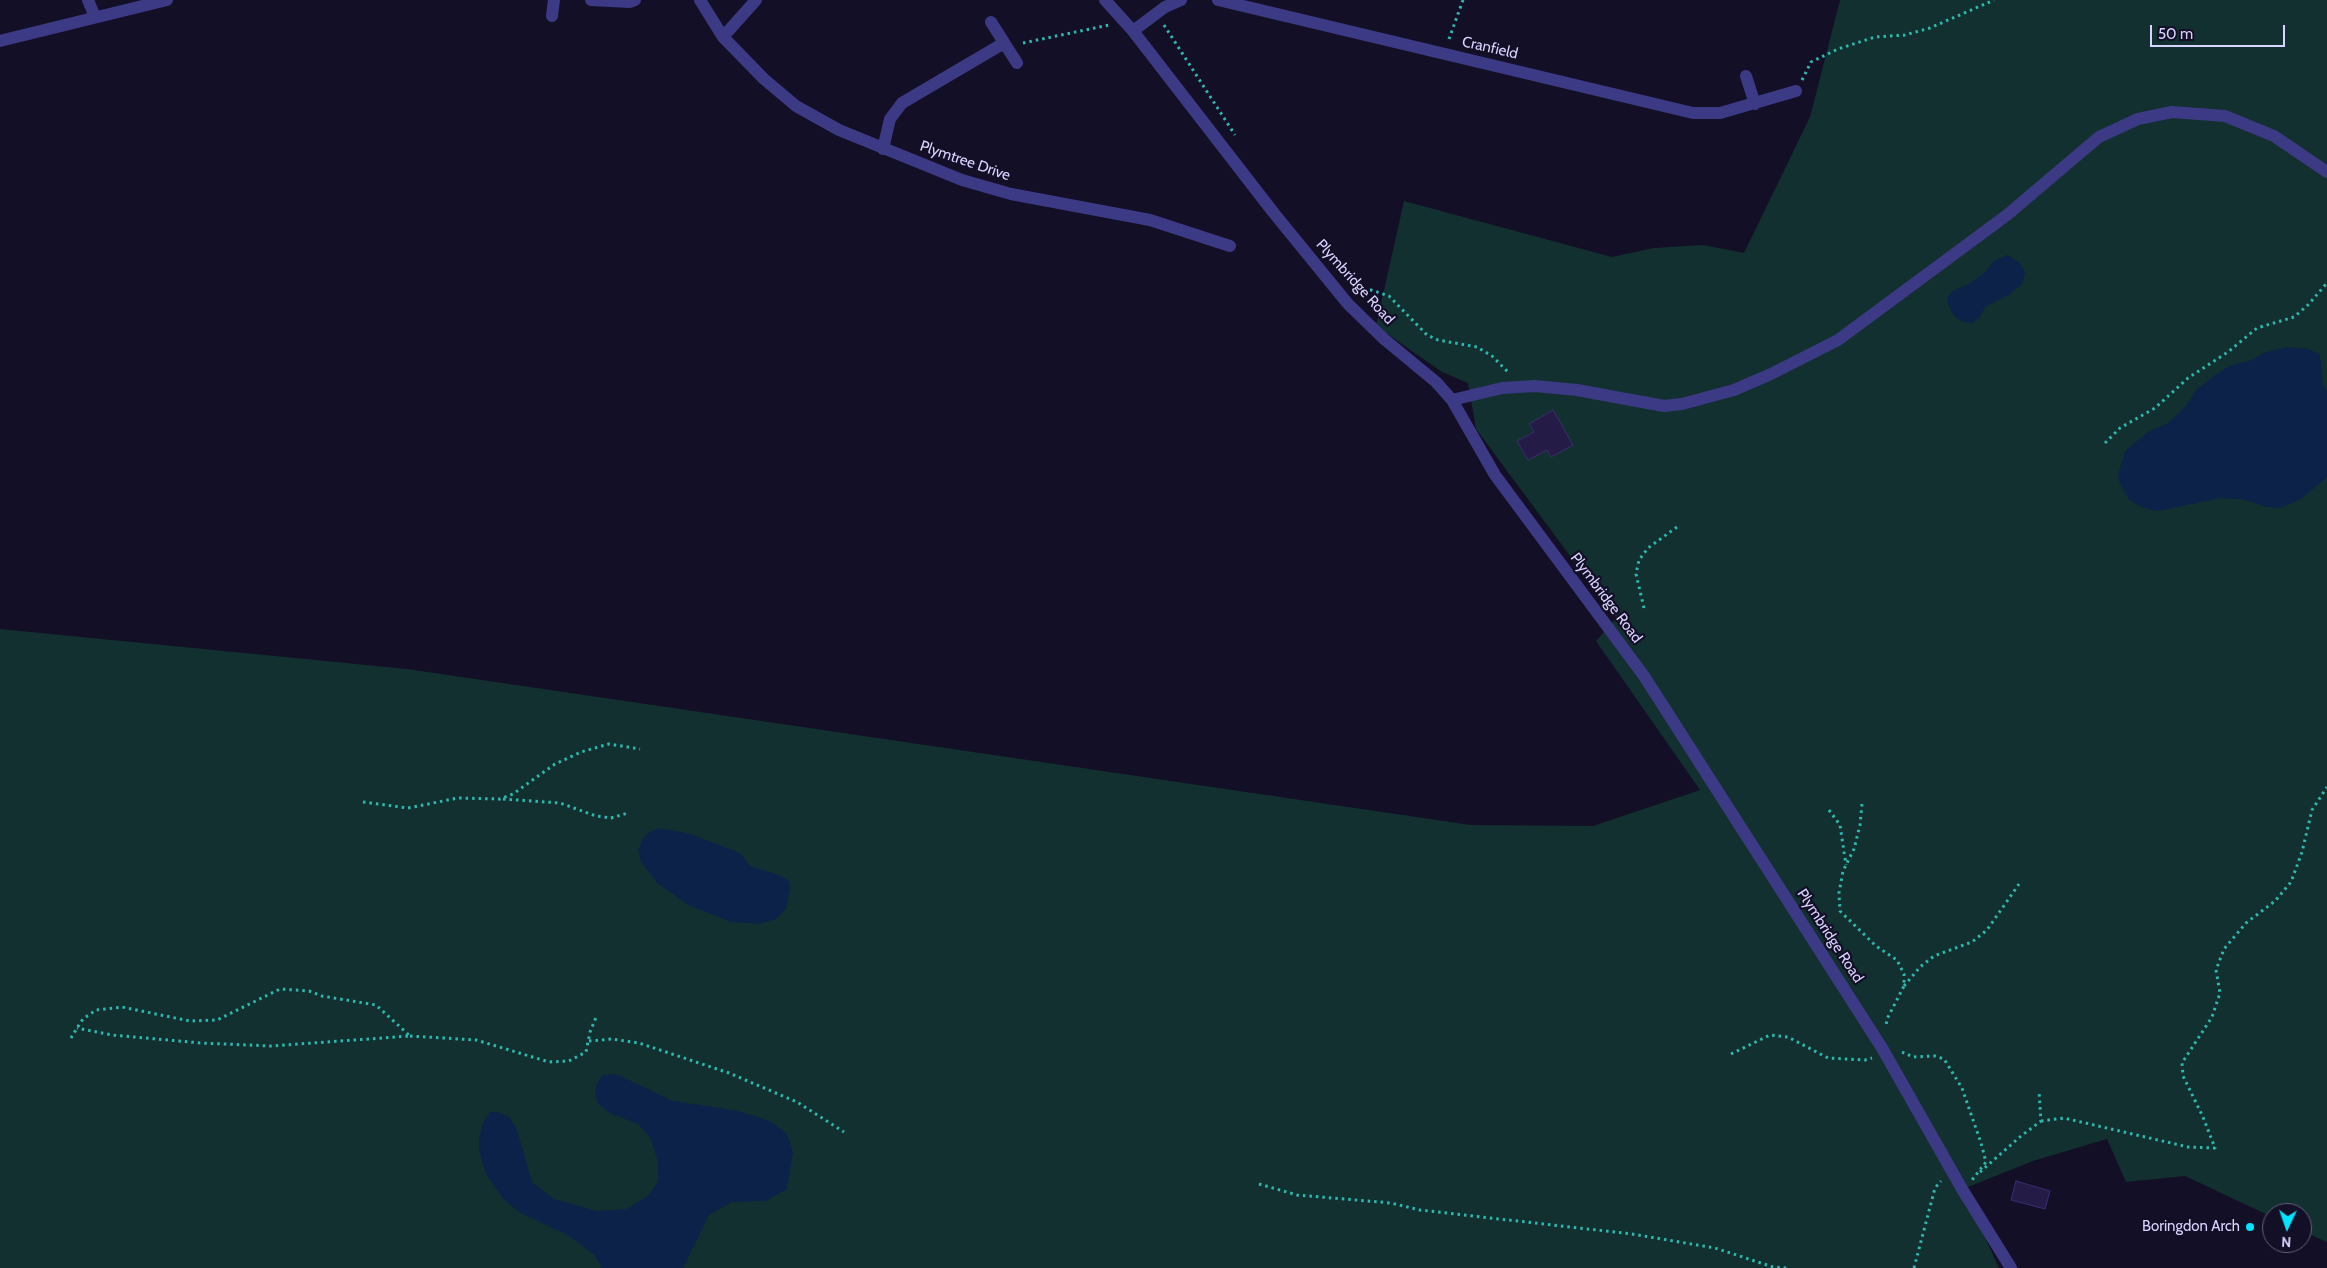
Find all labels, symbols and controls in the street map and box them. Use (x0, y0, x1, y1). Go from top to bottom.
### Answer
scale bar (2152, 15, 2287, 47)
text: 50 m (2158, 25, 2193, 43)
street label: Cranfield (1460, 33, 1520, 63)
street label: Plymtree Drive (917, 137, 1013, 185)
street label: Plymbridge Road (1312, 236, 1398, 328)
street label: Plymbridge Road (1566, 549, 1646, 647)
street label: Plymbridge Road (1793, 886, 1867, 986)
north arrow (2262, 1203, 2312, 1253)
place label: Boringdon Arch (2142, 1218, 2240, 1236)
marker: Boringdon Arch (2244, 1221, 2256, 1233)
text: N (2281, 1233, 2292, 1251)

